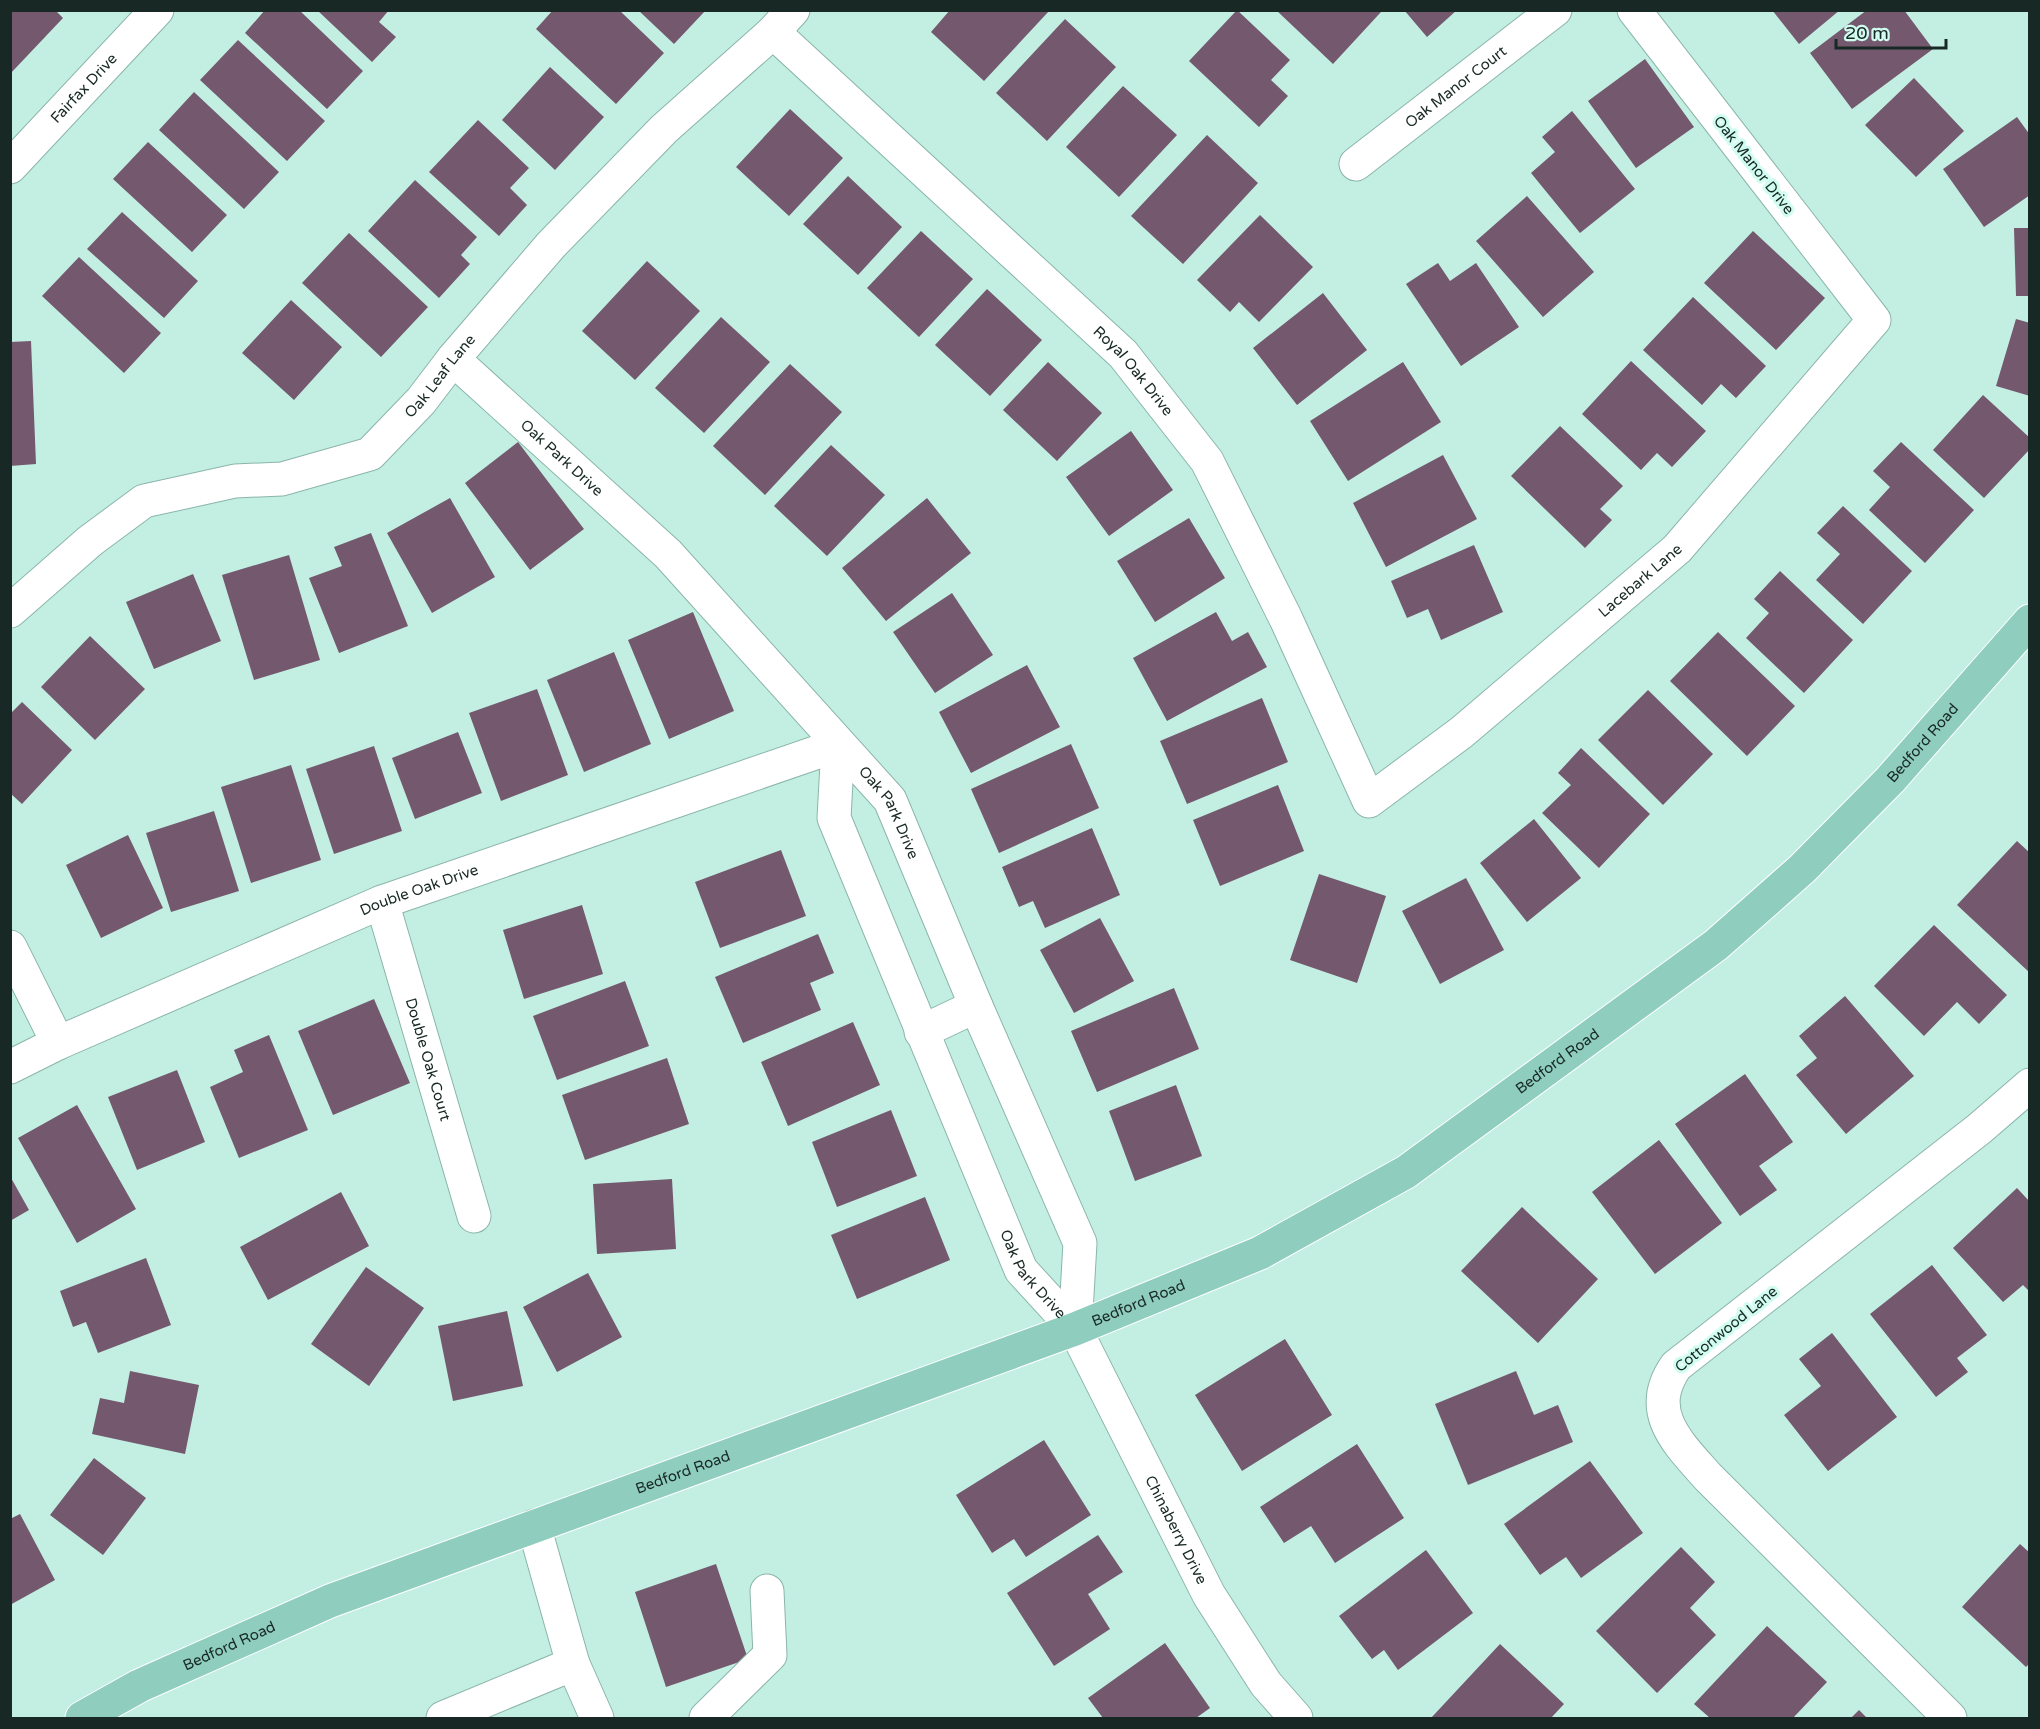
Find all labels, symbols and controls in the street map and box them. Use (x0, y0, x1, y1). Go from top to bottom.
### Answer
scale bar (1836, 12, 1946, 50)
text: 20 m (1845, 22, 1889, 44)
street label: Oak Manor Court (1401, 42, 1510, 132)
street label: Fairfax Drive (47, 50, 121, 127)
street label: Oak Manor Drive (1710, 112, 1798, 218)
street label: Royal Oak Drive (1089, 322, 1177, 419)
street label: Oak Leaf Lane (401, 331, 479, 422)
street label: Oak Park Drive (517, 416, 607, 500)
street label: Lacebark Lane (1595, 540, 1686, 621)
street label: Bedford Road (1883, 700, 1962, 786)
street label: Oak Park Drive (855, 762, 923, 862)
street label: Double Oak Drive (357, 861, 481, 920)
street label: Double Oak Court (402, 996, 455, 1123)
street label: Bedford Road (1512, 1025, 1603, 1098)
street label: Oak Park Drive (996, 1227, 1070, 1322)
street label: Bedford Road (1089, 1276, 1188, 1330)
street label: Cottonwood Lane (1671, 1282, 1781, 1376)
street label: Bedford Road (633, 1447, 733, 1498)
street label: Chinaberry Drive (1141, 1472, 1211, 1587)
street label: Bedford Road (180, 1617, 278, 1674)

